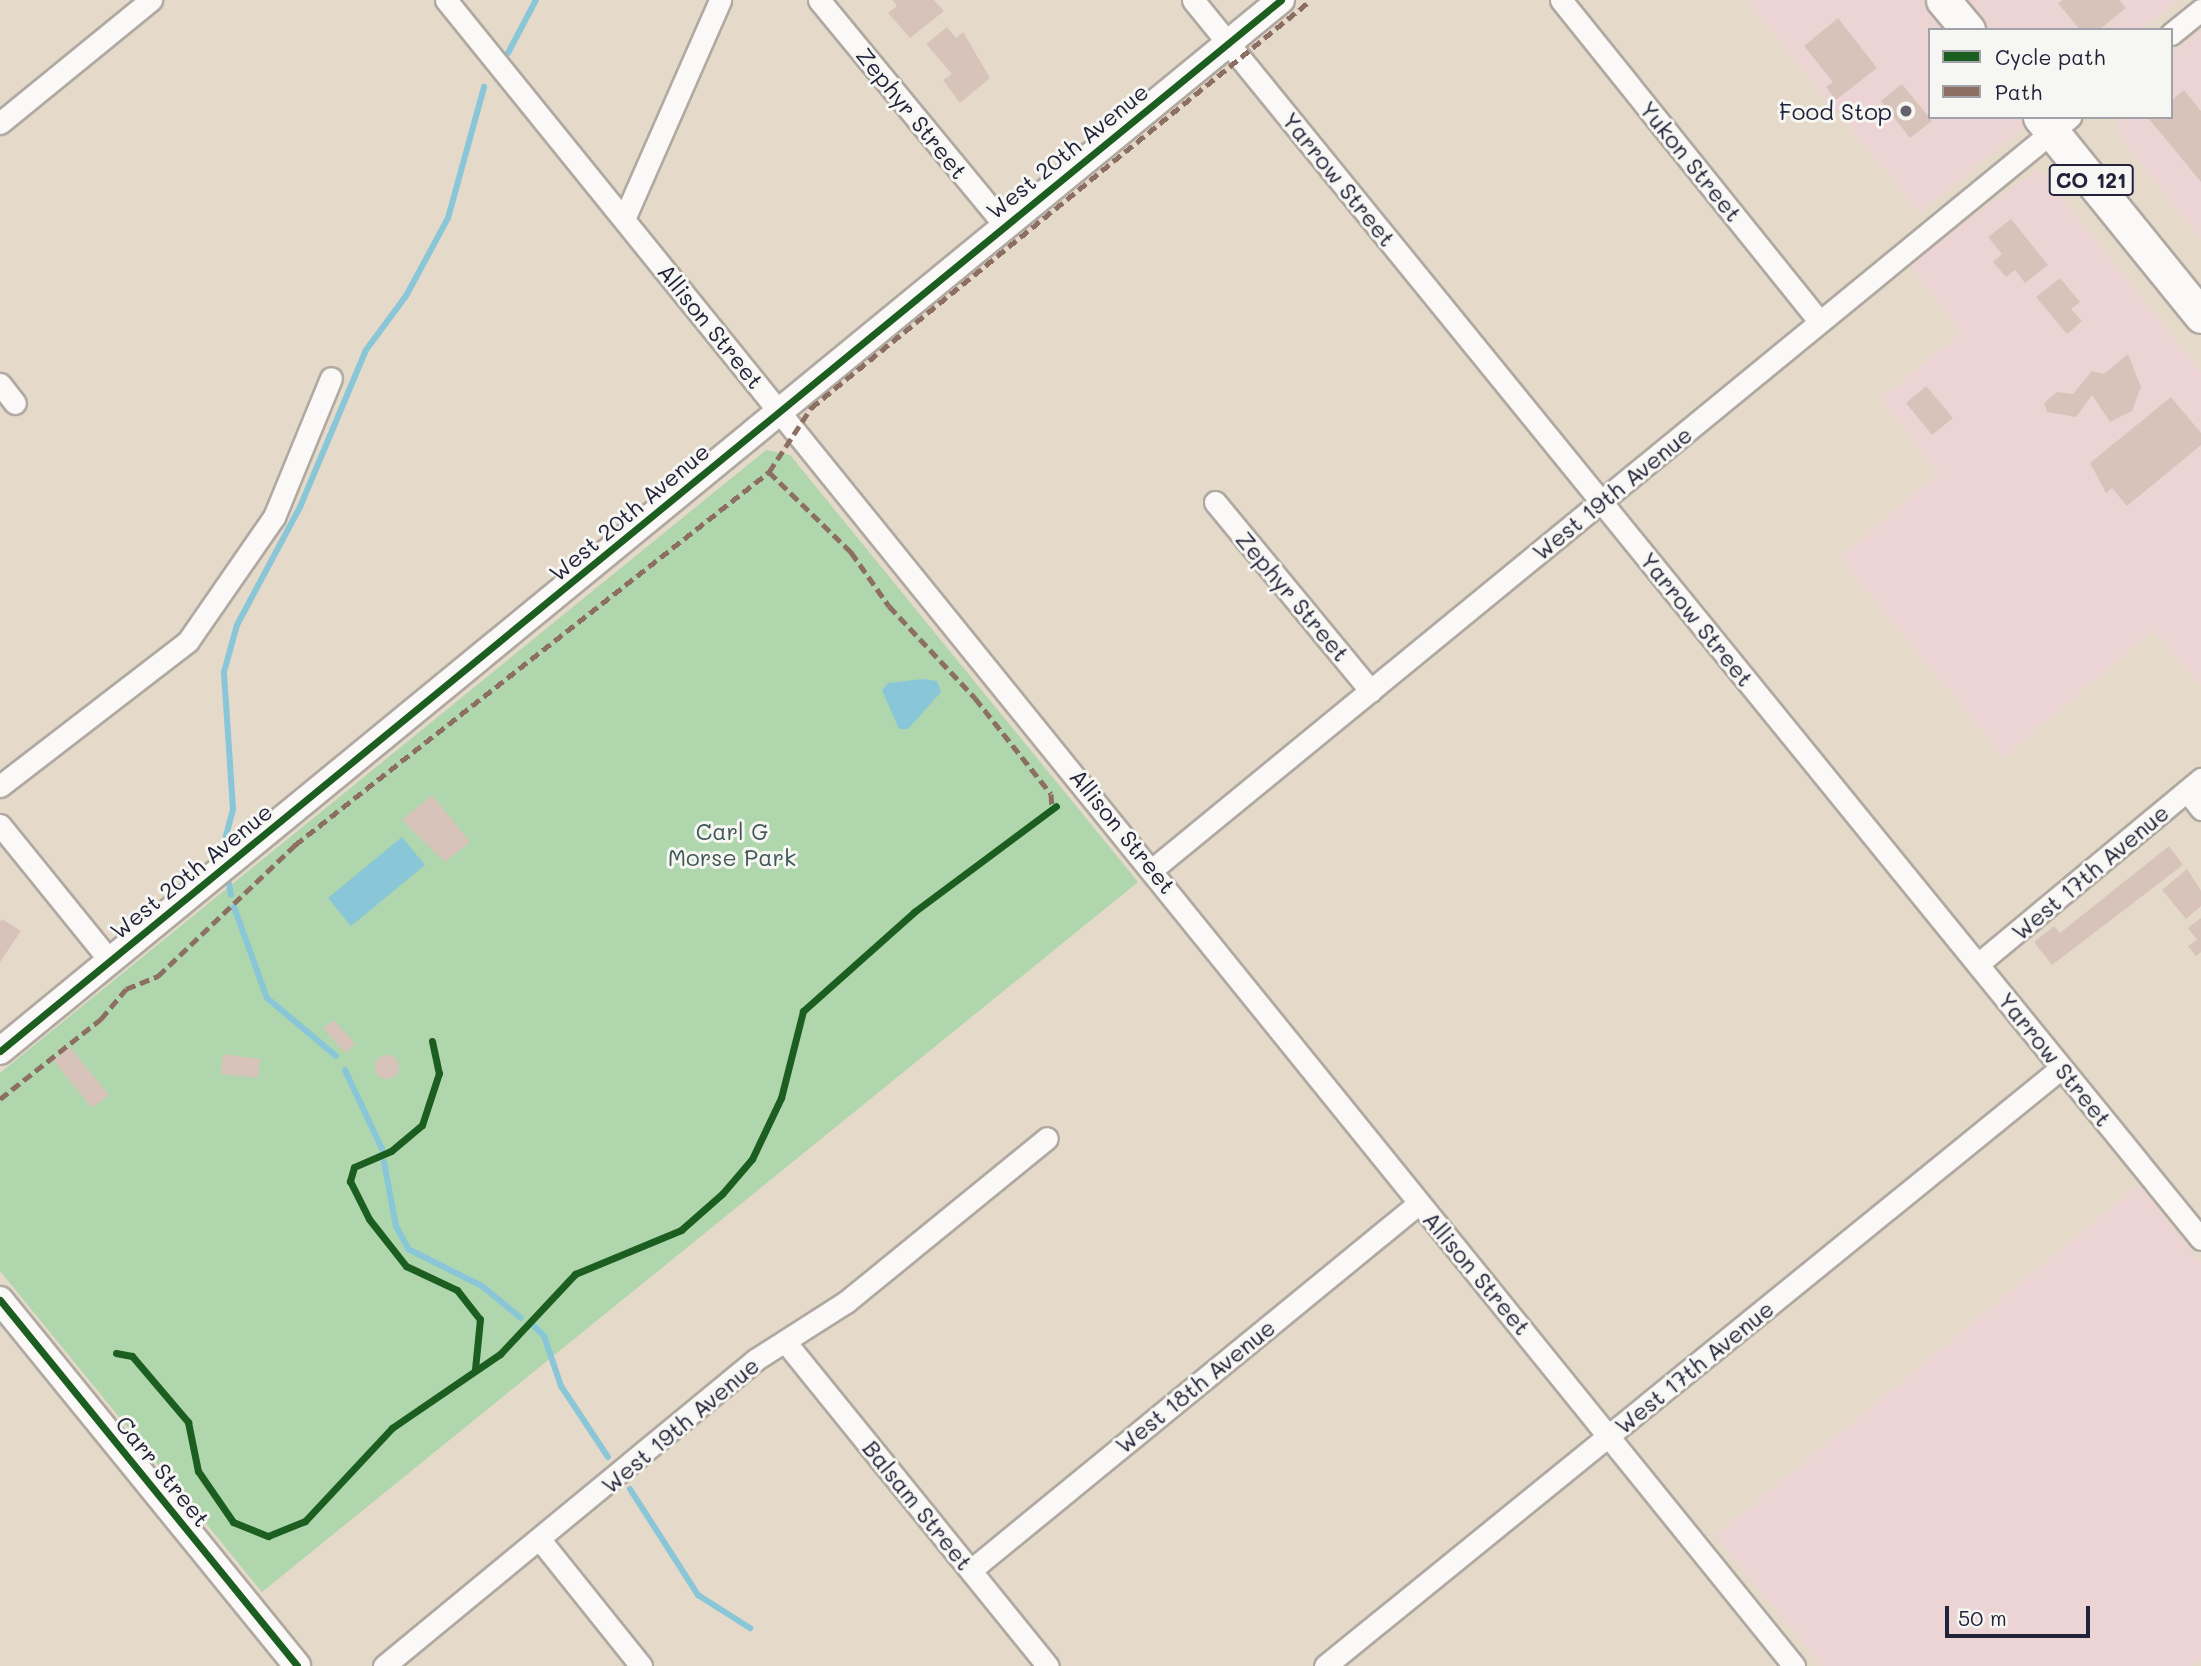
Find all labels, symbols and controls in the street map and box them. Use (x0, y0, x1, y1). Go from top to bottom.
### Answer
legend (1928, 28, 2173, 119)
street label: Zephyr Street (851, 42, 973, 184)
text: Cycle path (1995, 43, 2105, 70)
street label: West 20th Avenue (981, 77, 1153, 225)
text: Path (1995, 78, 2042, 105)
street label: Yukon Street (1634, 95, 1748, 227)
place label: Food Stop (1779, 97, 1892, 125)
marker: Food Stop (1898, 103, 1914, 119)
street label: Yarrow Street (1277, 106, 1401, 252)
road number: CO 121 (2047, 162, 2135, 198)
street label: Allison Street (652, 258, 770, 394)
street label: West 19th Avenue (1527, 420, 1697, 566)
street label: West 20th Avenue (543, 437, 715, 587)
street label: Zephyr Street (1231, 525, 1355, 667)
street label: Yarrow Street (1635, 546, 1759, 692)
street label: Allison Street (1064, 763, 1182, 899)
street label: West 20th Avenue (105, 797, 277, 945)
street label: West 17th Avenue (2006, 798, 2174, 946)
park label: Carl G Morse Park (668, 817, 796, 871)
street label: Yarrow Street (1993, 986, 2117, 1132)
street label: Allison Street (1417, 1206, 1537, 1340)
street label: West 17th Avenue (1609, 1295, 1779, 1439)
street label: West 18th Avenue (1110, 1313, 1280, 1459)
street label: West 19th Avenue (596, 1351, 764, 1499)
street label: Carr Street (110, 1410, 216, 1532)
street label: Balsam Street (857, 1435, 979, 1575)
scale bar (1949, 1592, 2094, 1636)
text: 50 m (1958, 1604, 2007, 1631)

